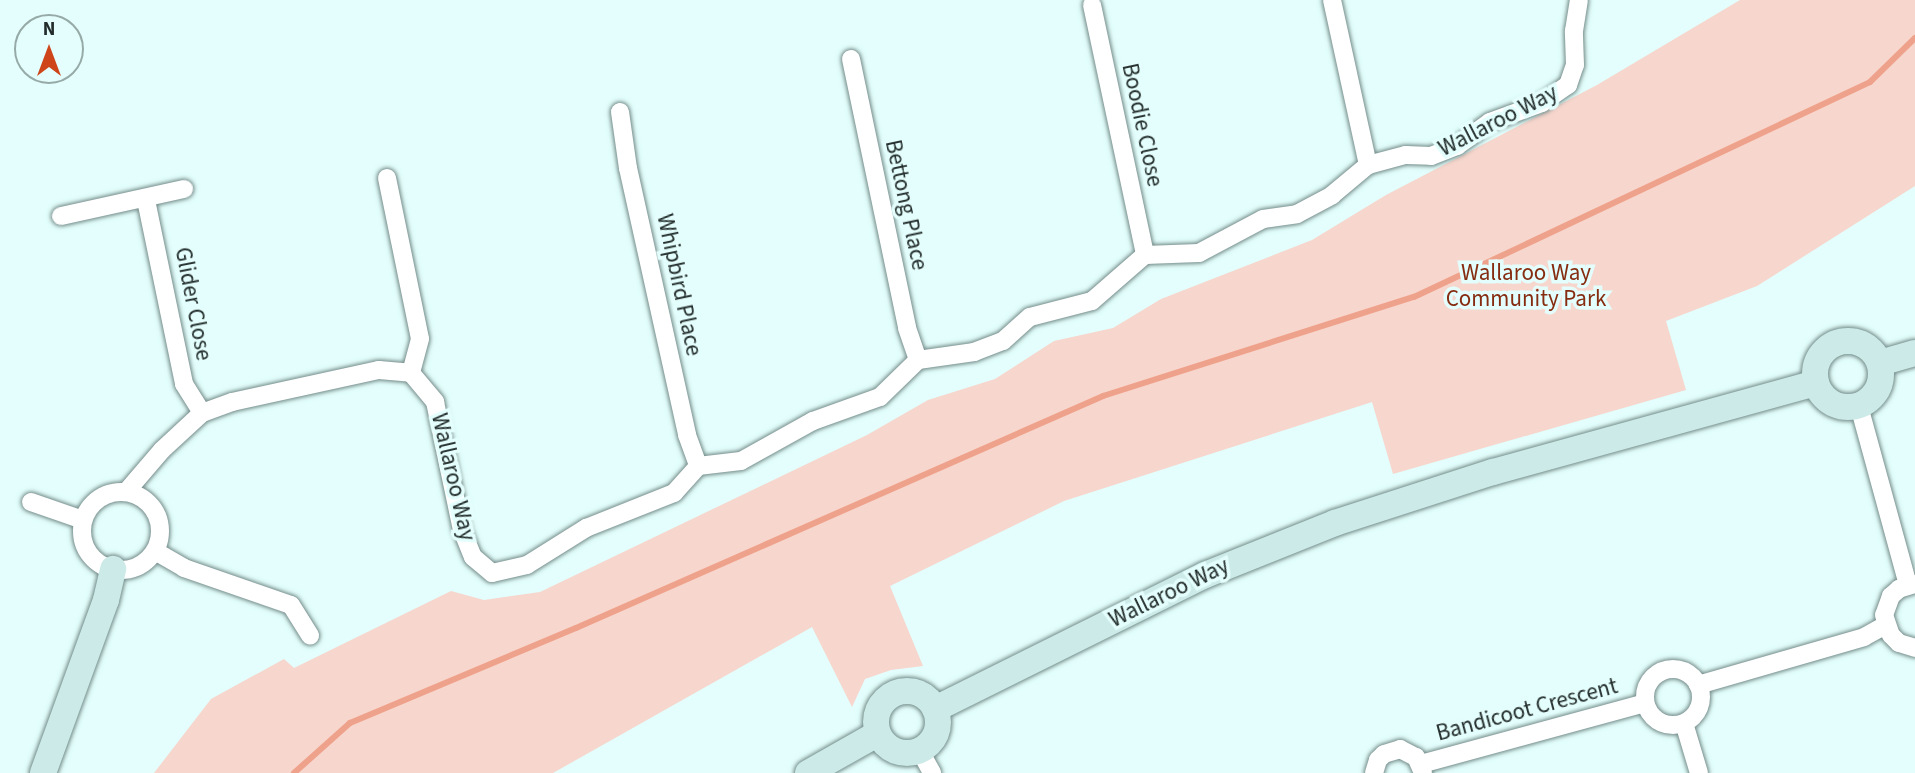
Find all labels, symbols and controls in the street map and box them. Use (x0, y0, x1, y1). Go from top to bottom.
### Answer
north arrow (14, 14, 84, 84)
text: N (43, 16, 55, 43)
street label: Boodie Close (1115, 61, 1169, 189)
street label: Wallaroo Way (1434, 79, 1562, 163)
street label: Bettong Place (879, 137, 933, 273)
street label: Whipbird Place (650, 212, 708, 358)
street label: Glider Close (168, 245, 218, 363)
park label: Wallaroo Way Community Park (1446, 259, 1606, 313)
street label: Wallaroo Way (425, 411, 481, 543)
street label: Wallaroo Way (1105, 552, 1233, 634)
street label: Bandicoot Crescent (1433, 673, 1621, 747)

